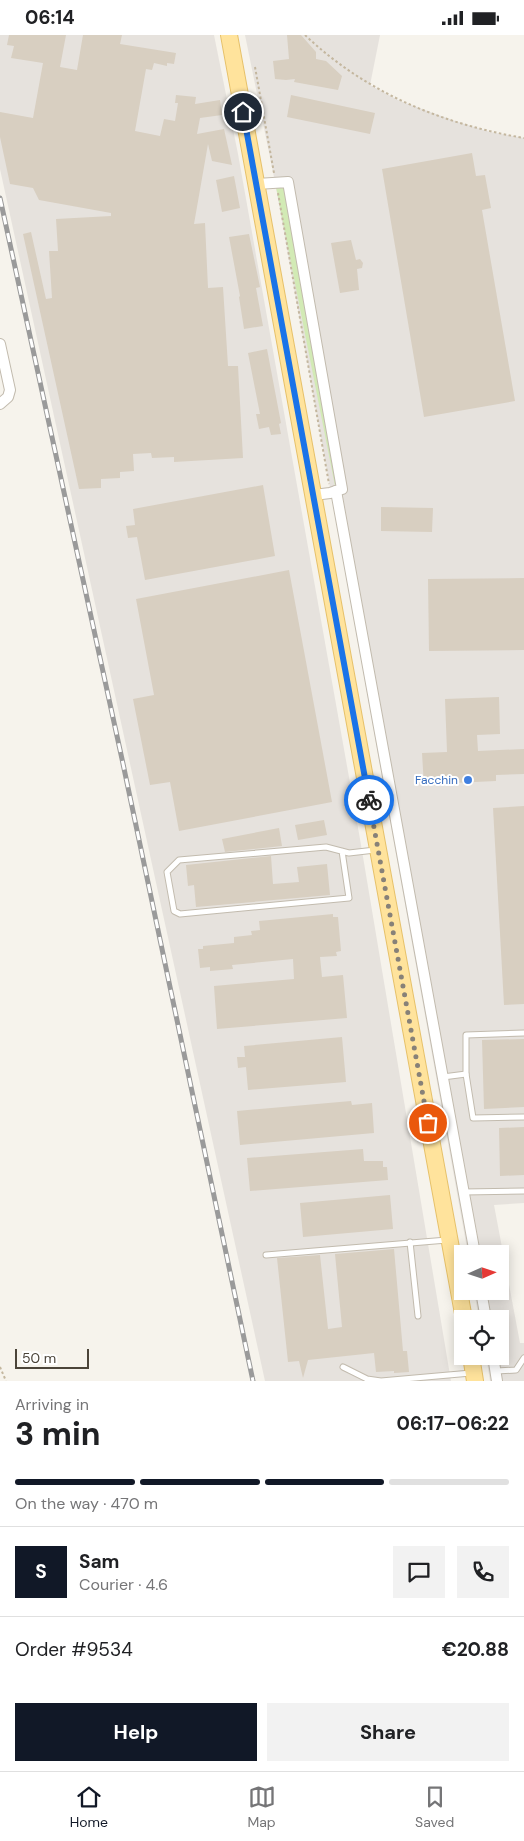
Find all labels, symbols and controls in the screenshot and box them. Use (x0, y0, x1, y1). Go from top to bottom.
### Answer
text: 06:14 (25, 5, 75, 30)
pin (222, 91, 264, 133)
icon: home (229, 98, 257, 126)
place label: Facchin (415, 772, 458, 788)
marker: Facchin (462, 774, 474, 786)
courier (344, 775, 394, 825)
icon: bike (355, 786, 383, 814)
pin (407, 1102, 449, 1144)
icon: bag (414, 1109, 442, 1137)
north arrow (454, 1245, 509, 1300)
map controls (454, 1245, 509, 1365)
button: locate (454, 1310, 509, 1365)
scale bar (15, 1346, 89, 1369)
text: 50 m (22, 1349, 56, 1367)
text: Arriving in (15, 1394, 89, 1415)
text: 06:17–06:22 (397, 1411, 509, 1436)
text: 3 min (15, 1413, 100, 1455)
text: On the way · 470 m (15, 1493, 158, 1514)
button: chat (393, 1546, 445, 1598)
button: phone (457, 1546, 509, 1598)
text: Sam (79, 1549, 120, 1574)
text: S (35, 1559, 47, 1584)
text: Courier · 4.6 (79, 1574, 168, 1595)
text: Order #9534 (15, 1637, 133, 1662)
text: €20.88 (442, 1637, 509, 1662)
button: Help (15, 1703, 257, 1761)
button: Share (267, 1703, 509, 1761)
tab: Home (70, 1783, 108, 1831)
tab: Map (247, 1783, 276, 1831)
tab: Saved (415, 1783, 454, 1831)

